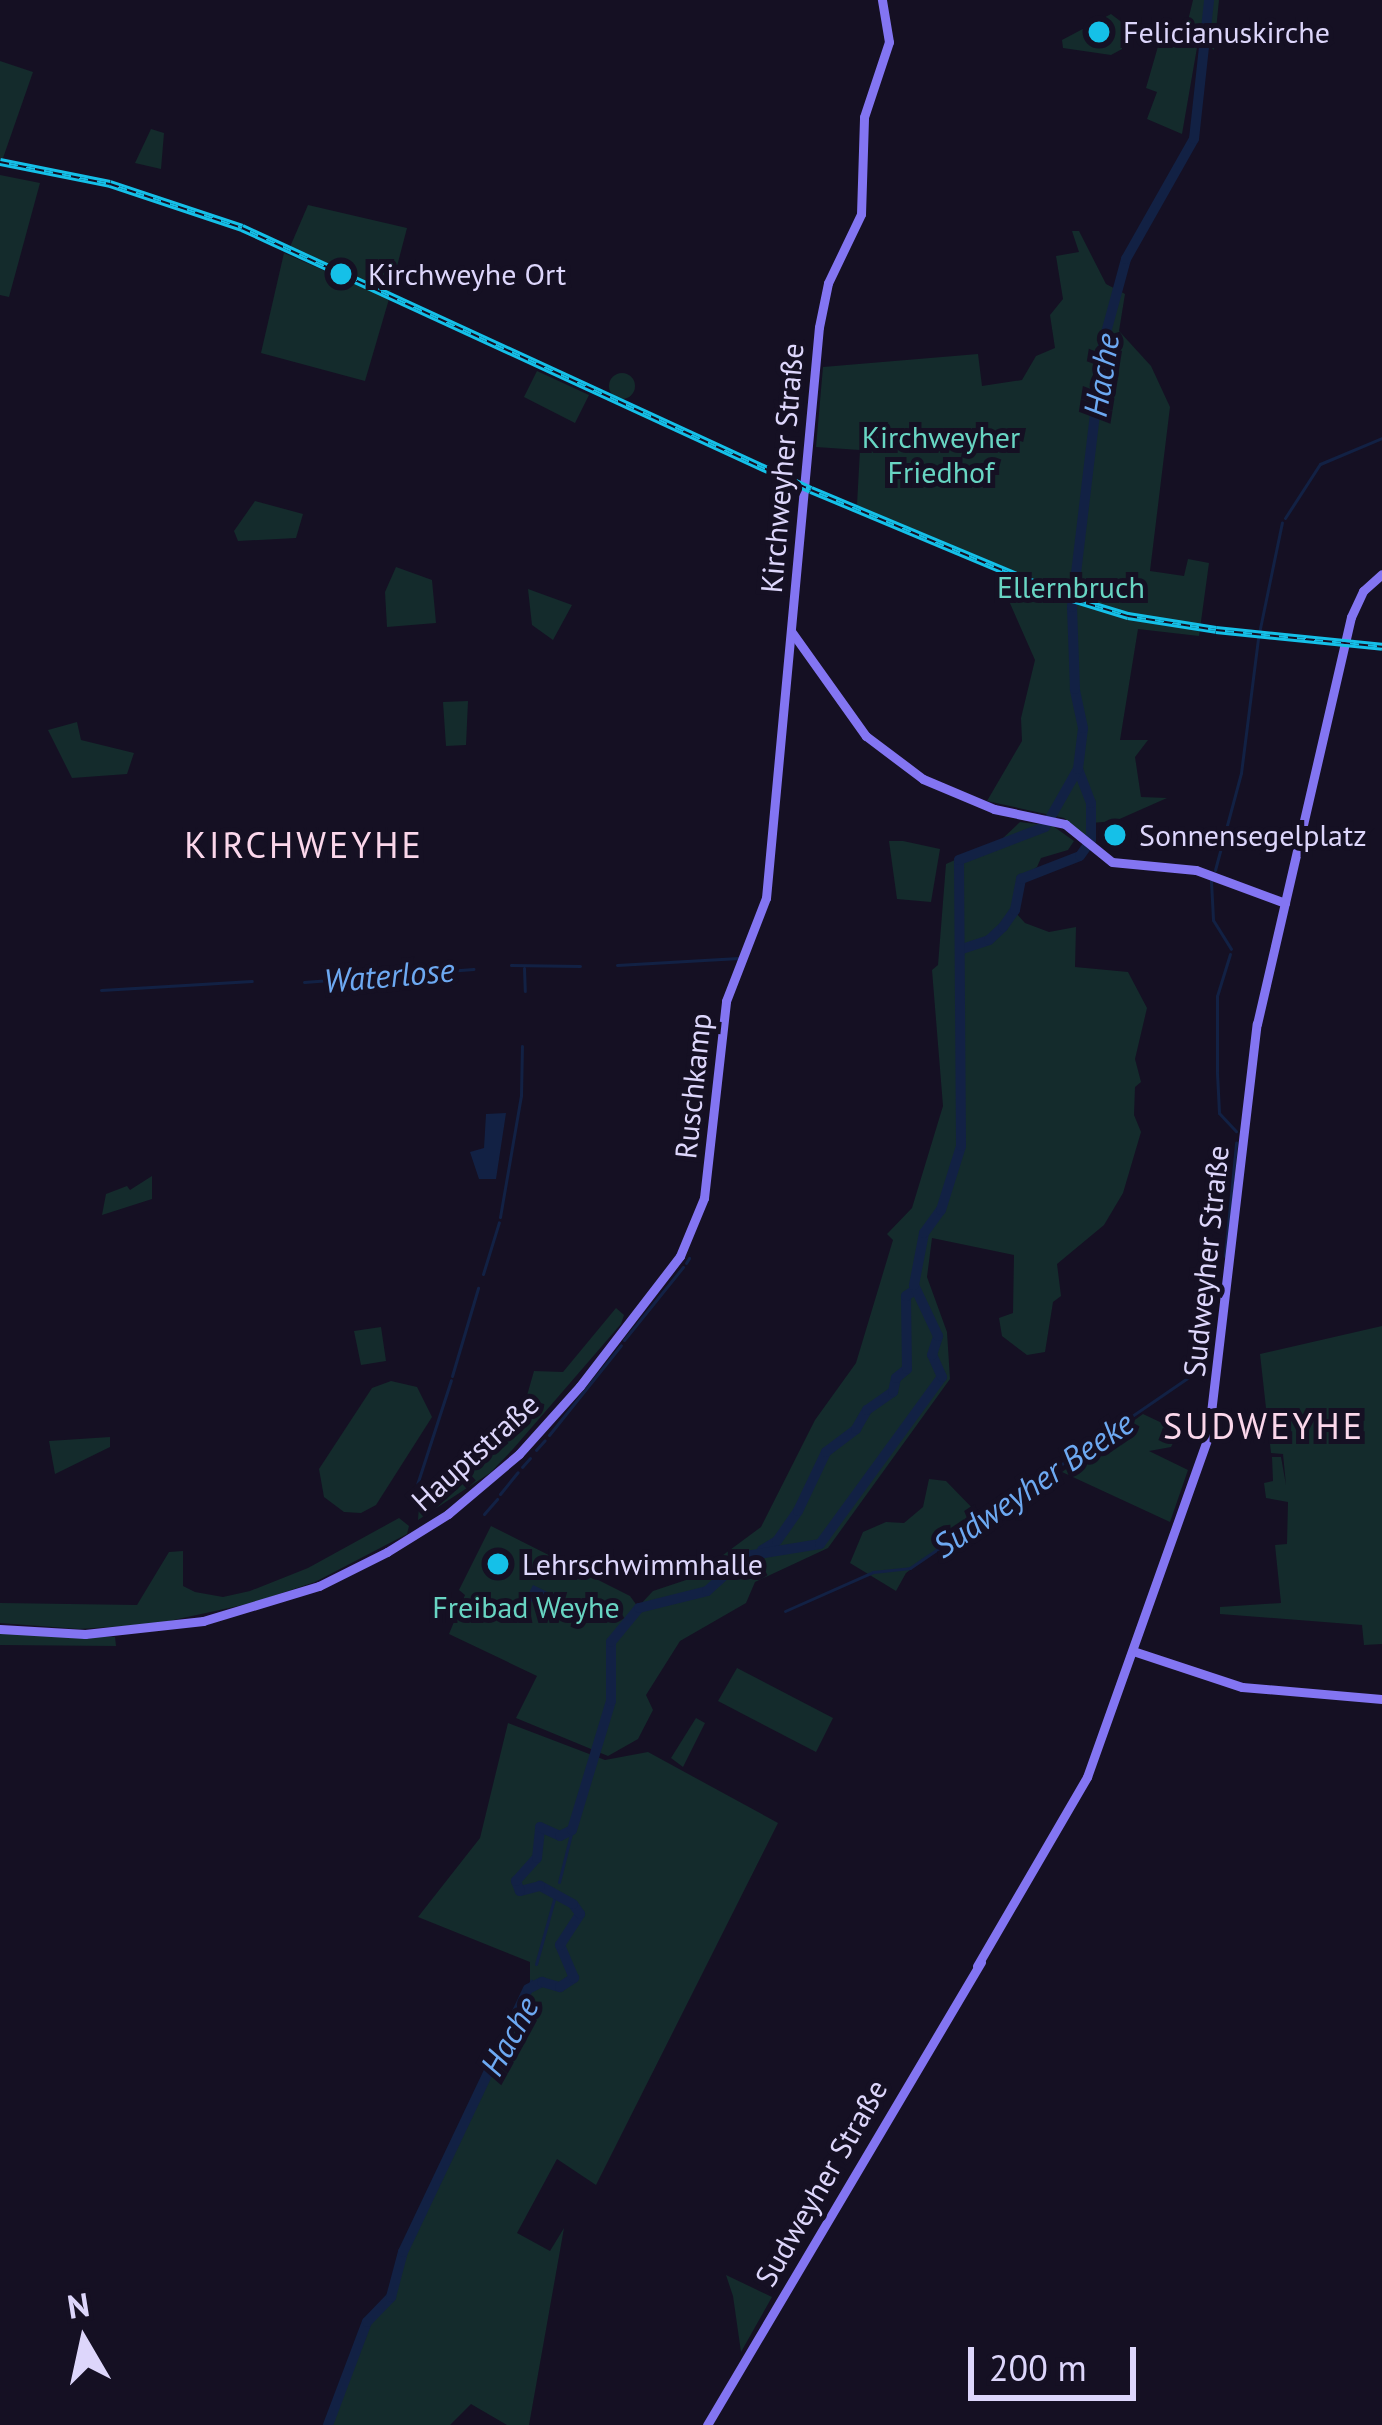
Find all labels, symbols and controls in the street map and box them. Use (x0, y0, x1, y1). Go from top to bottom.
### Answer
place label: Felicianuskirche (1123, 14, 1330, 50)
marker: Felicianuskirche (1086, 19, 1112, 45)
place label: Kirchweyhe Ort (368, 256, 566, 292)
marker: Kirchweyhe Ort (325, 258, 357, 290)
water label: Hache (1075, 331, 1127, 419)
street label: Kirchweyher Straße (753, 342, 811, 594)
park label: Kirchweyher Friedhof (862, 419, 1020, 490)
park label: Ellernbruch (997, 569, 1145, 605)
place label: Sonnensegelplatz (1139, 817, 1367, 853)
marker: Sonnensegelplatz (1102, 822, 1128, 848)
district label: KIRCHWEYHE (184, 823, 424, 867)
water label: Waterlose (322, 950, 456, 1000)
street label: Ruschkamp (667, 1011, 719, 1161)
street label: Sudweyher Straße (1176, 1143, 1236, 1379)
street label: Hauptstraße (404, 1386, 546, 1518)
water label: Sudweyher Beeke (925, 1402, 1141, 1566)
district label: SUDWEYHE (1163, 1404, 1365, 1448)
place label: Lehrschwimmhalle (522, 1546, 763, 1582)
marker: Lehrschwimmhalle (485, 1551, 511, 1577)
park label: Freibad Weyhe (432, 1589, 620, 1625)
water label: Hache (471, 1990, 547, 2082)
street label: Sudweyher Straße (747, 2073, 895, 2293)
north arrow (24, 2281, 144, 2401)
text: N (64, 2282, 92, 2328)
scale bar (974, 2323, 1142, 2397)
text: 200 m (989, 2344, 1087, 2391)

